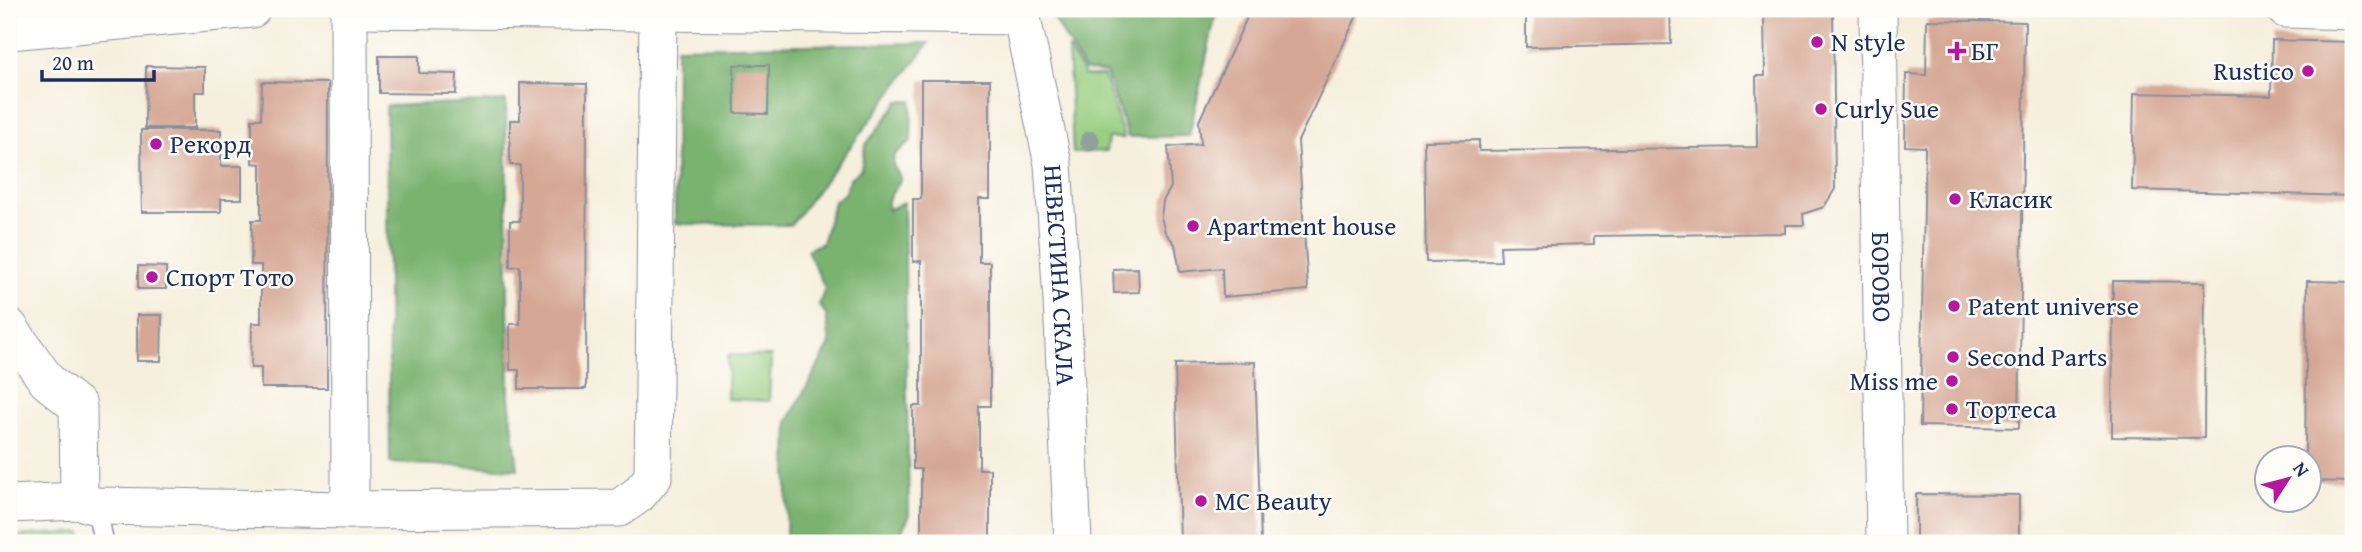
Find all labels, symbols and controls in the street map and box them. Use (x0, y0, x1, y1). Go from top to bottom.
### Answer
place label: N style (1831, 22, 1906, 61)
place label: БГ (1971, 31, 1999, 70)
marker: N style (1809, 34, 1825, 50)
scale bar (42, 38, 154, 82)
marker: БГ (1949, 43, 1965, 59)
text: 20 m (52, 47, 94, 78)
place label: Rustico (2213, 51, 2294, 90)
marker: Rustico (2300, 63, 2316, 79)
place label: Curly Sue (1835, 89, 1939, 128)
marker: Curly Sue (1813, 101, 1829, 117)
place label: Рекорд (170, 124, 251, 163)
marker: Рекорд (148, 136, 164, 152)
street label: НЕВЕСТИНА СКАЛА (1034, 163, 1086, 387)
place label: Класик (1969, 179, 2053, 218)
marker: Класик (1947, 191, 1963, 207)
place label: Apartment house (1207, 206, 1396, 245)
marker: Apartment house (1185, 218, 1201, 234)
street label: БОРОВО (1862, 231, 1902, 323)
place label: Спорт Тото (166, 257, 294, 296)
marker: Спорт Тото (144, 269, 160, 285)
place label: Patent universe (1968, 286, 2139, 325)
marker: Patent universe (1946, 298, 1962, 314)
place label: Second Parts (1967, 337, 2107, 376)
marker: Second Parts (1945, 349, 1961, 365)
place label: Miss me (1850, 361, 1938, 400)
marker: Miss me (1944, 373, 1960, 389)
place label: Тортеса (1966, 389, 2057, 428)
marker: Тортеса (1944, 401, 1960, 417)
north arrow (2254, 444, 2324, 514)
text: N (2287, 456, 2317, 483)
place label: MC Beauty (1215, 481, 1332, 520)
marker: MC Beauty (1193, 493, 1209, 509)

